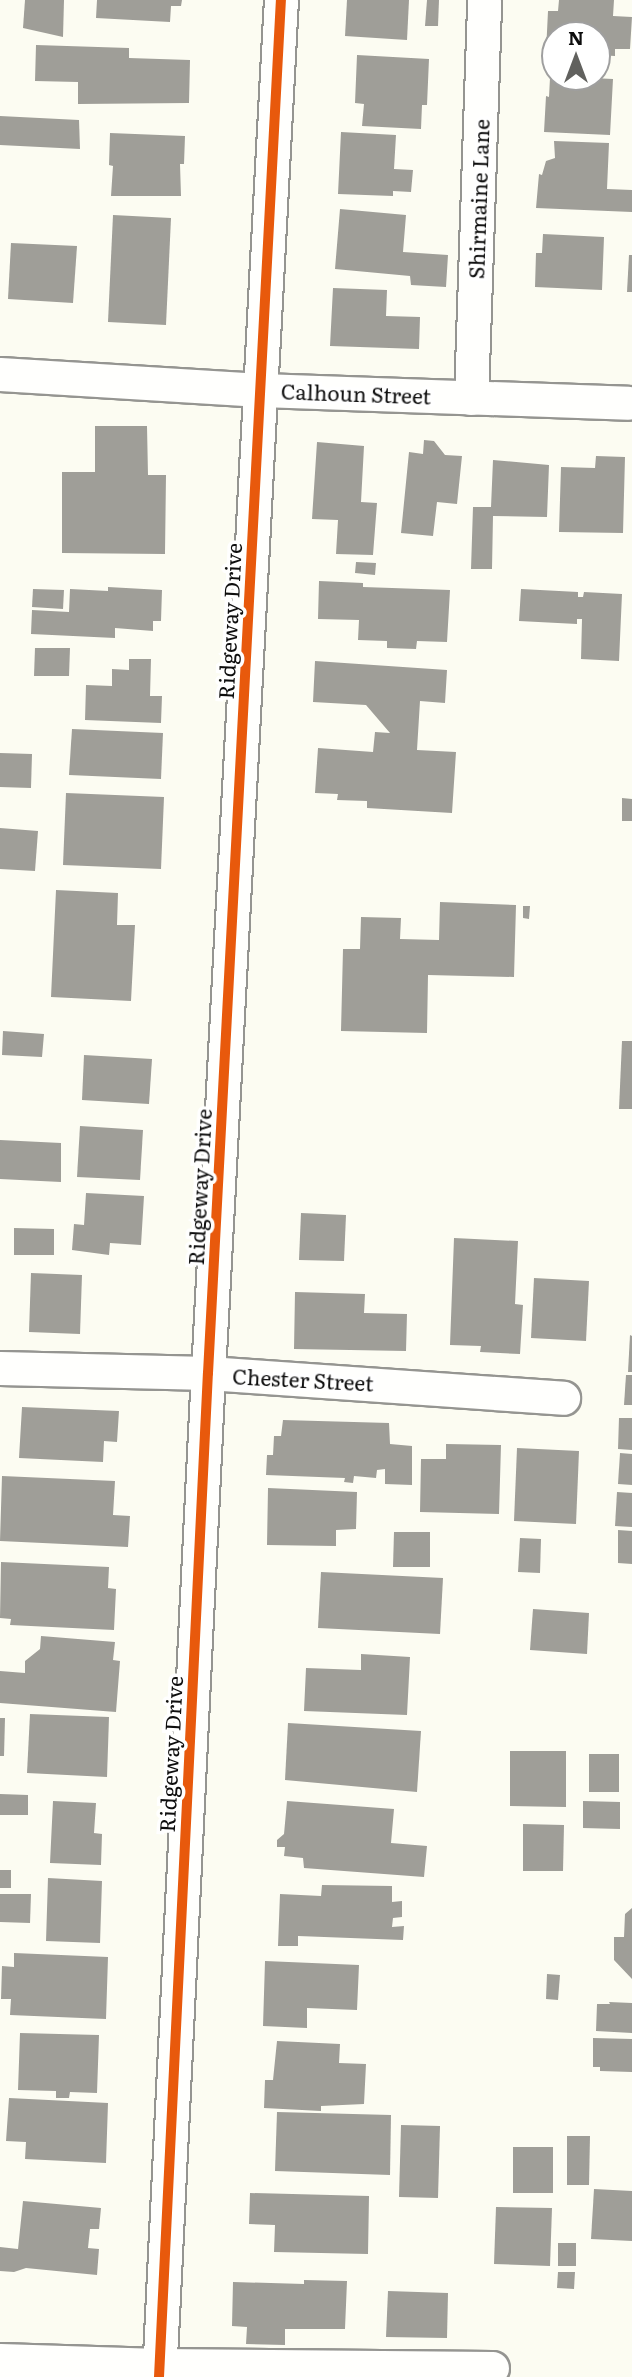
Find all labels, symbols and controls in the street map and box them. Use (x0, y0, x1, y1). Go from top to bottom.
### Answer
north arrow (541, 21, 611, 91)
text: N (568, 23, 584, 51)
street label: Shirmaine Lane (463, 119, 493, 279)
street label: Calhoun Street (280, 378, 432, 408)
street label: Ridgeway Drive (212, 542, 246, 700)
street label: Ridgeway Drive (182, 1108, 216, 1266)
street label: Chester Street (232, 1363, 374, 1395)
street label: Ridgeway Drive (153, 1675, 187, 1833)

